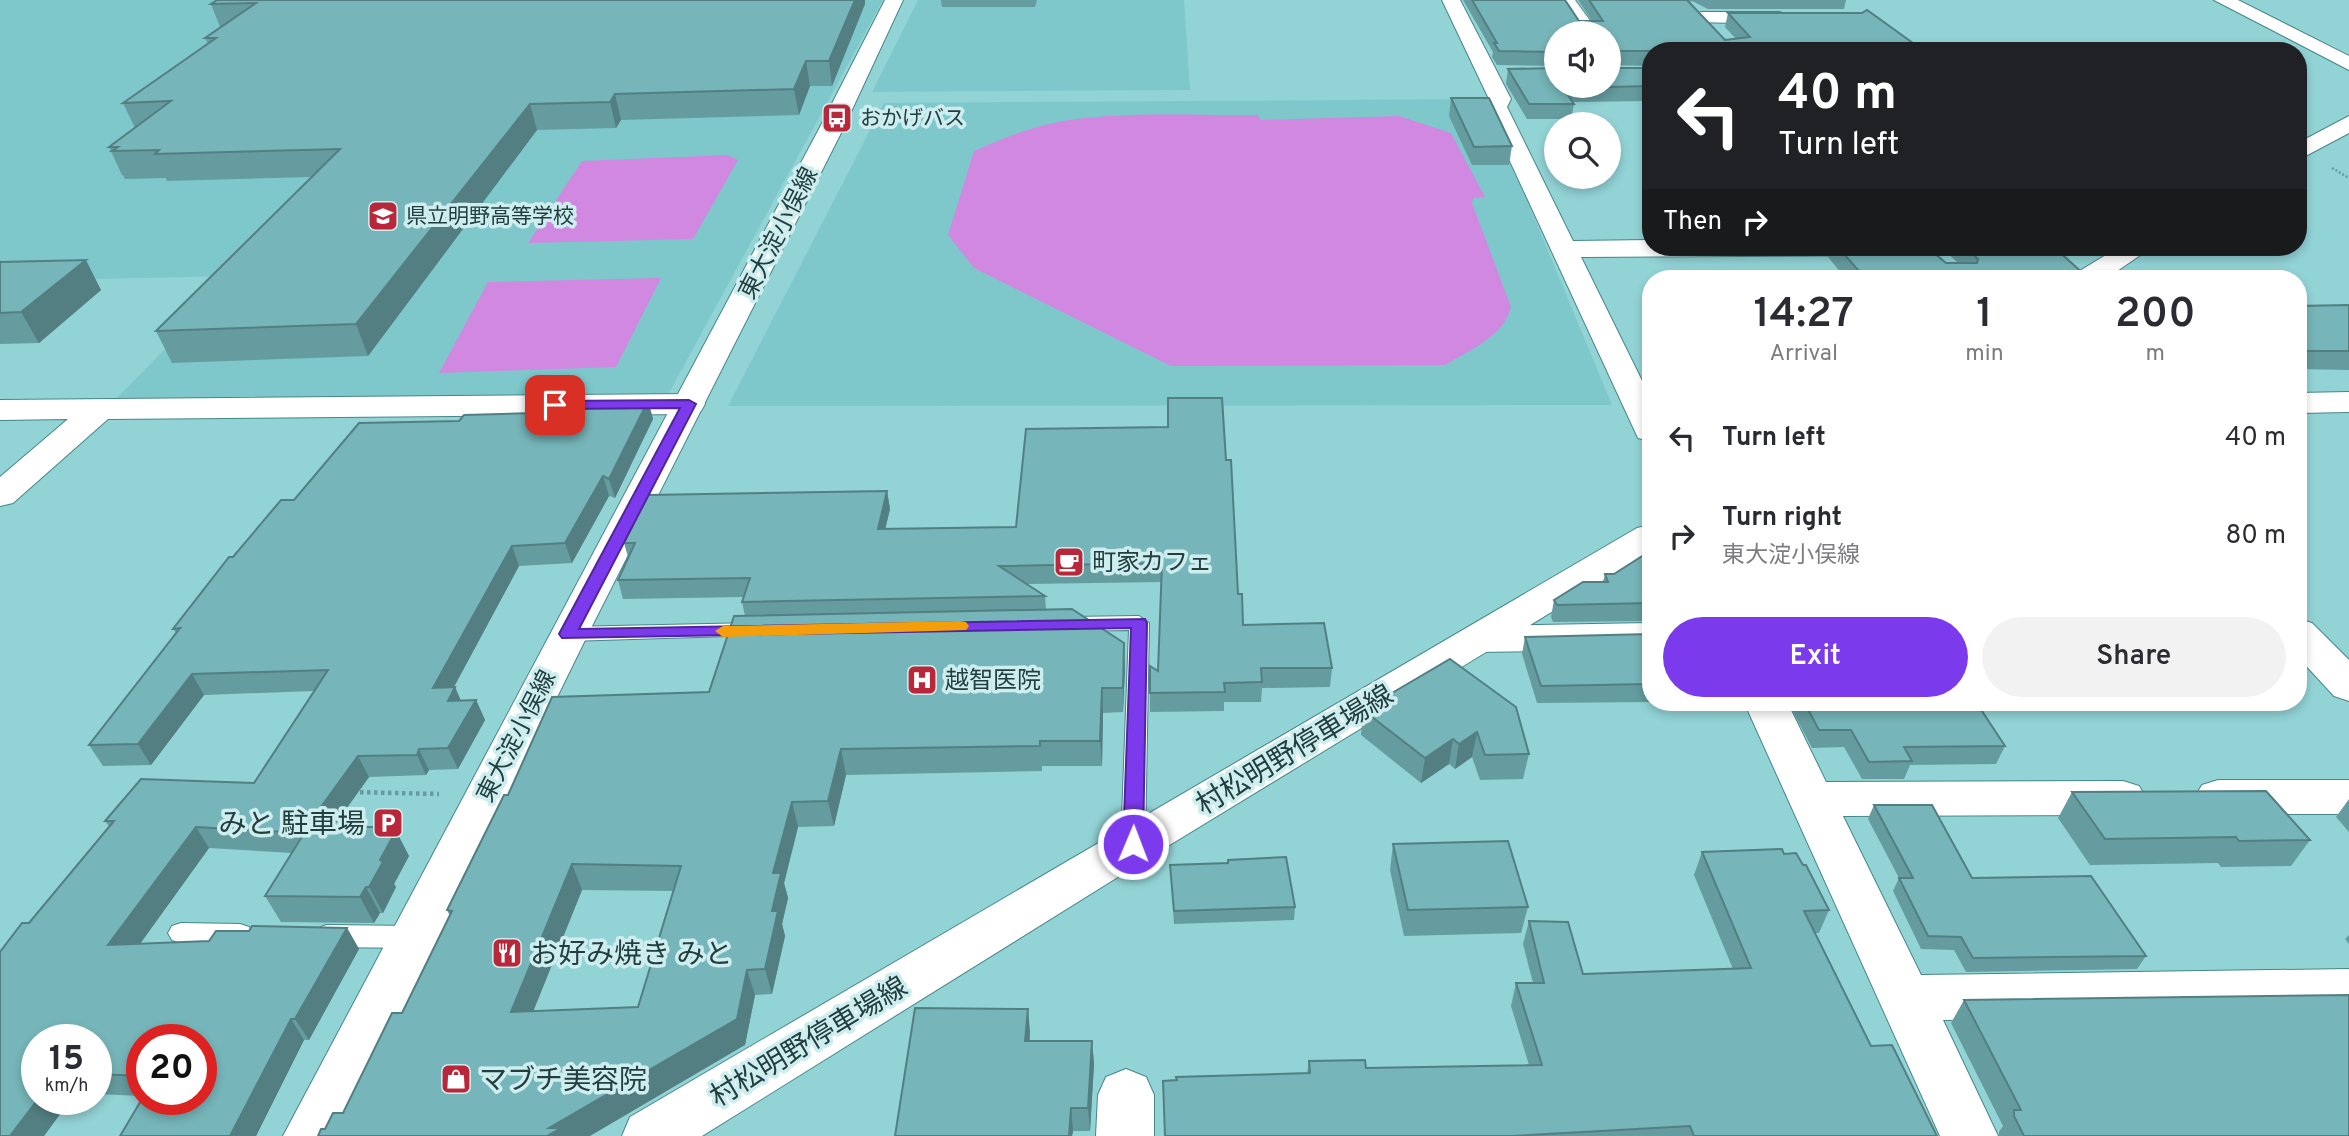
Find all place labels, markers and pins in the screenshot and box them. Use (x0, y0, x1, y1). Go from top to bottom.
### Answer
bus stop icon: おかげバス (820, 101, 854, 135)
place label: おかげバス (860, 106, 965, 133)
school or university icon: 県立明野高等学校 (366, 199, 400, 233)
place label: 県立明野高等学校 (406, 204, 574, 231)
pin (525, 375, 585, 435)
cafe icon: 町家カフェ (1052, 545, 1086, 579)
place label: 町家カフェ (1092, 549, 1212, 579)
hospital icon: 越智医院 (905, 663, 939, 697)
place label: 越智医院 (945, 667, 1041, 697)
parking icon: みと 駐車場 (371, 806, 405, 840)
place label: みと 駐車場 (218, 808, 365, 844)
restaurant icon: お好み焼き みと (490, 936, 524, 970)
place label: お好み焼き みと (530, 938, 733, 974)
shop icon: マブチ美容院 (439, 1062, 473, 1096)
place label: マブチ美容院 (479, 1064, 647, 1100)

